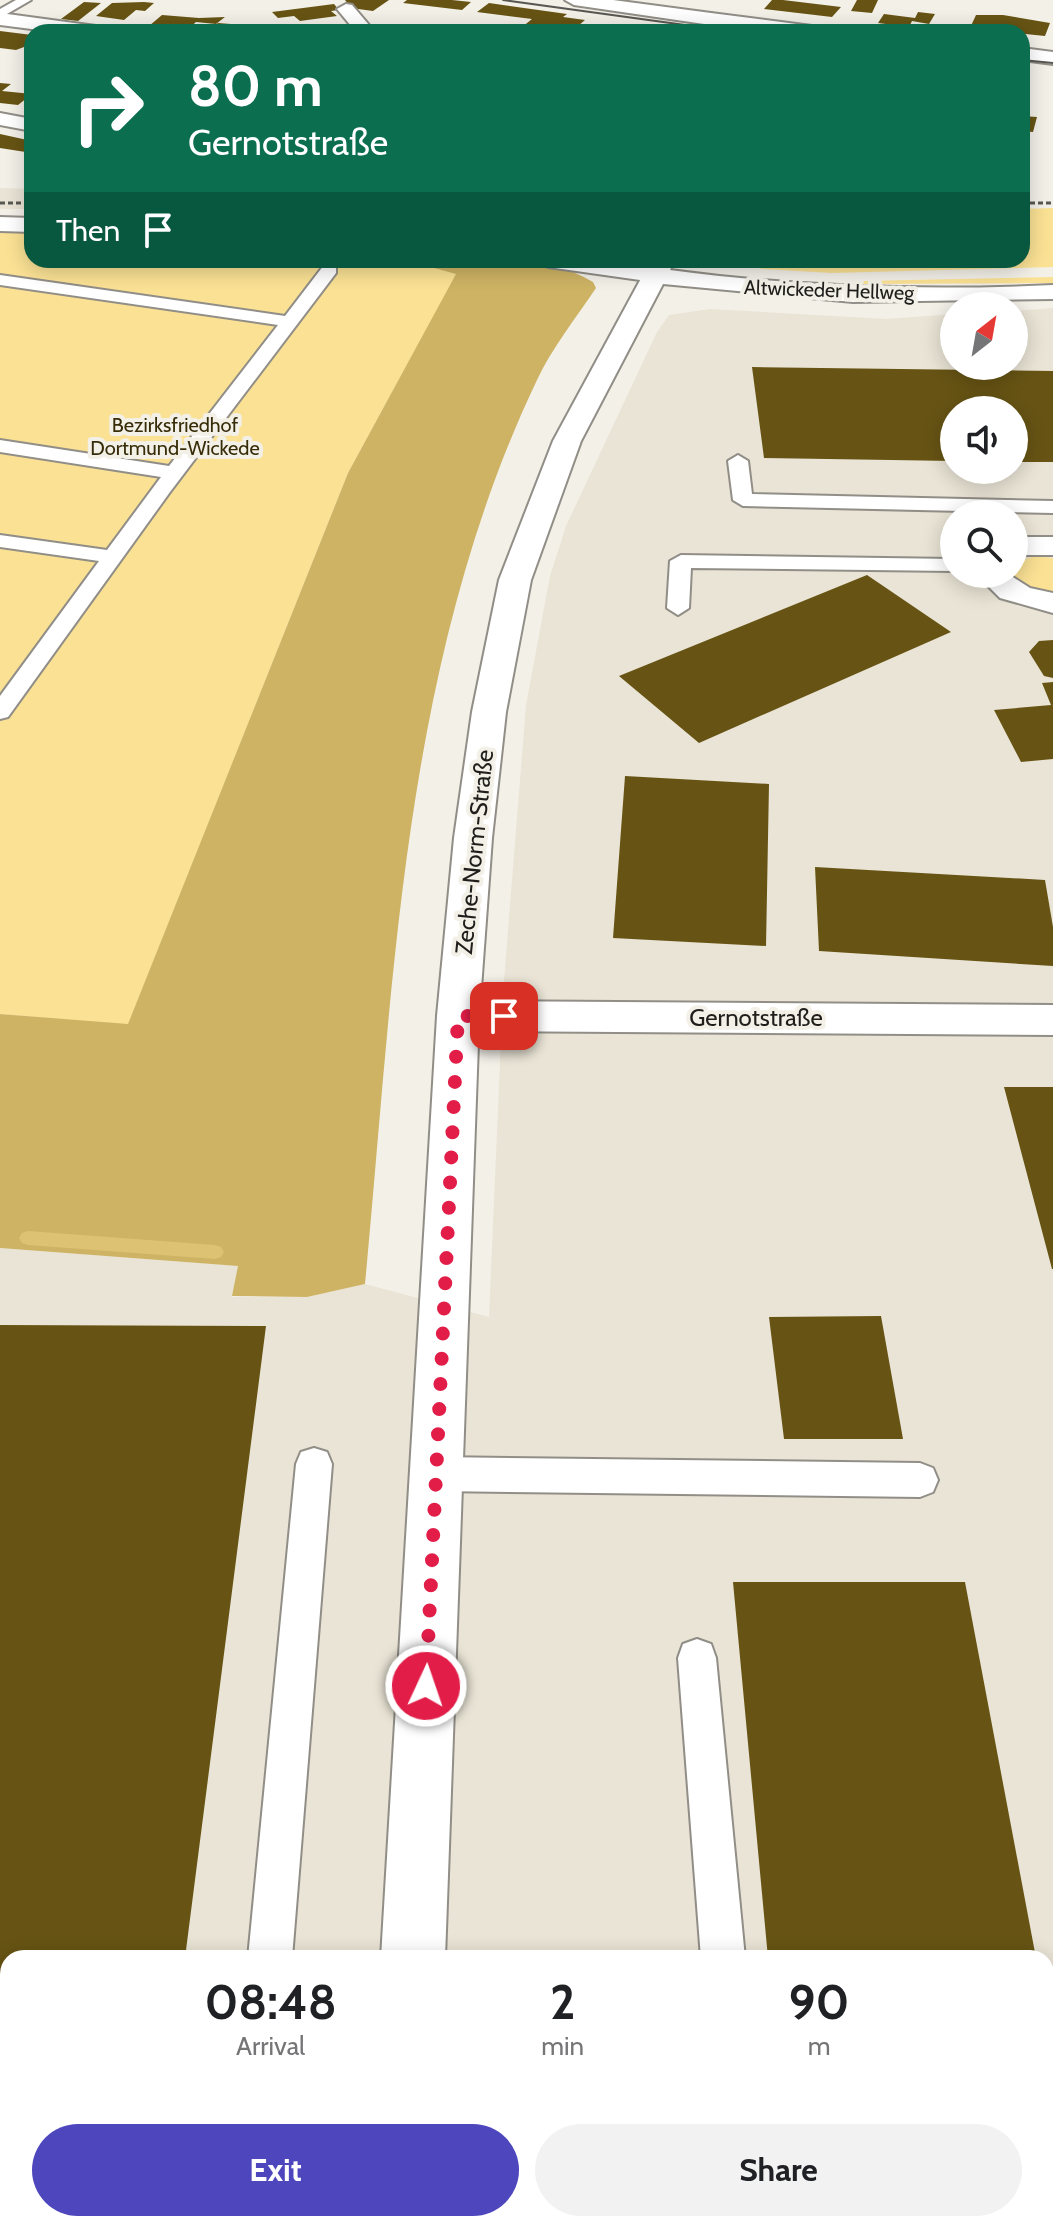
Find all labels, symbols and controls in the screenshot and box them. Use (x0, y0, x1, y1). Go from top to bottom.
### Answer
text: 80 m (188, 52, 323, 120)
icon: right (56, 56, 160, 160)
text: Gernotstraße (188, 120, 388, 164)
icon: arrive (136, 208, 180, 252)
text: Then (56, 212, 120, 249)
street label: Altwickeder Hellweg (743, 275, 916, 305)
north arrow (940, 292, 1028, 380)
map controls (940, 292, 1028, 588)
button: sound (940, 396, 1028, 484)
park label: Bezirksfriedhof Dortmund-Wickede (90, 413, 260, 460)
button: search (940, 500, 1028, 588)
street label: Zeche-Norm-Straße (449, 748, 499, 956)
pin (470, 982, 538, 1050)
icon: arrive (482, 994, 526, 1038)
street label: Gernotstraße (689, 1003, 823, 1032)
position arrow (384, 1644, 468, 1728)
text: 08:48 (204, 1973, 337, 2031)
text: 2 (550, 1973, 575, 2031)
text: 90 (789, 1973, 849, 2031)
text: Arrival (236, 2030, 305, 2062)
text: min (541, 2030, 584, 2062)
text: m (808, 2030, 830, 2062)
button: Exit (32, 2124, 519, 2216)
button: Share (535, 2124, 1022, 2216)

